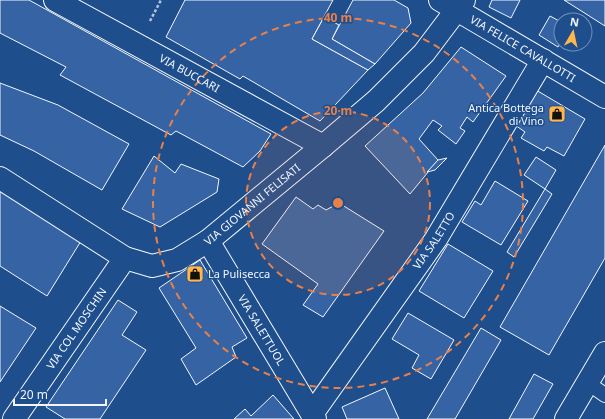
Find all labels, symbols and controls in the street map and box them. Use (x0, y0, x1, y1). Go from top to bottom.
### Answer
text: 40 m (324, 9, 352, 26)
street label: VIA FELICE CAVALLOTTI (467, 11, 579, 85)
north arrow (553, 12, 593, 52)
text: N (569, 14, 580, 30)
street label: VIA BUCCARI (157, 50, 223, 95)
place label: Antica Bottega di Vino (468, 100, 544, 128)
text: 20 m (324, 102, 352, 119)
shop icon: Antica Bottega di Vino (547, 104, 567, 124)
street label: VIA GIOVANNI FELISATI (201, 160, 303, 248)
centre of rings (331, 196, 345, 210)
street label: VIA SALETTO (409, 209, 458, 272)
shop icon: La Pulisecca (185, 264, 205, 284)
place label: La Pulisecca (208, 266, 270, 281)
street label: VIA COL MOSCHIN (43, 284, 109, 372)
street label: VIA SALETTUOL (235, 292, 289, 368)
scale bar (14, 381, 106, 407)
text: 20 m (20, 386, 48, 403)

